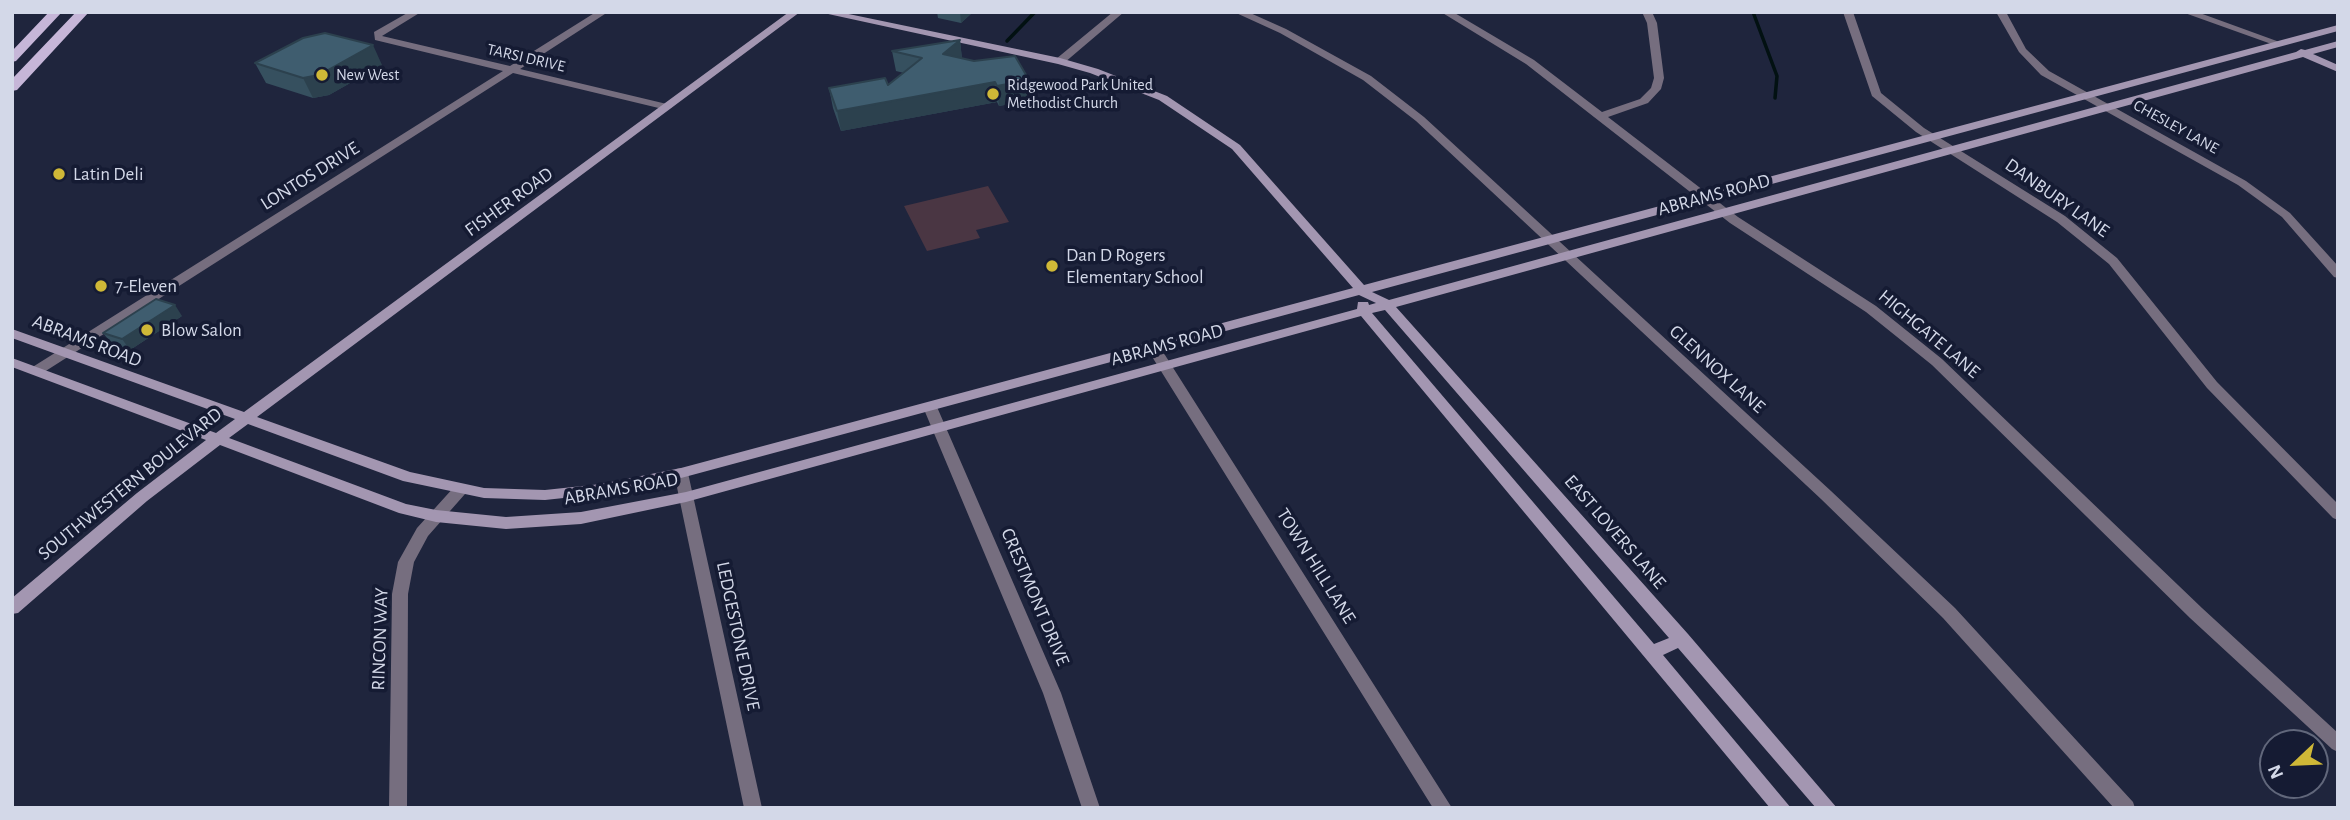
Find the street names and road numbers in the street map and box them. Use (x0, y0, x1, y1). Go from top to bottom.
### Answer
street label: TARSI DRIVE (485, 40, 567, 76)
street label: CHESLEY LANE (2130, 96, 2222, 158)
street label: LONTOS DRIVE (256, 137, 364, 215)
street label: DANBURY LANE (2000, 154, 2114, 242)
street label: FISHER ROAD (460, 162, 558, 242)
street label: ABRAMS ROAD (1655, 169, 1773, 221)
street label: HIGHGATE LANE (1873, 285, 1985, 383)
street label: ABRAMS ROAD (29, 310, 145, 372)
street label: ABRAMS ROAD (1108, 319, 1226, 371)
street label: GLENNOX LANE (1664, 320, 1770, 418)
street label: SOUTHWESTERN BOULEVARD (33, 403, 227, 565)
street label: ABRAMS ROAD (562, 468, 680, 510)
street label: EAST LOVERS LANE (1559, 470, 1671, 594)
street label: TOWN HILL LANE (1272, 504, 1360, 628)
street label: CRESTMONT DRIVE (996, 525, 1074, 669)
street label: LEDGESTONE DRIVE (711, 559, 765, 713)
street label: RINCON WAY (367, 587, 393, 691)

